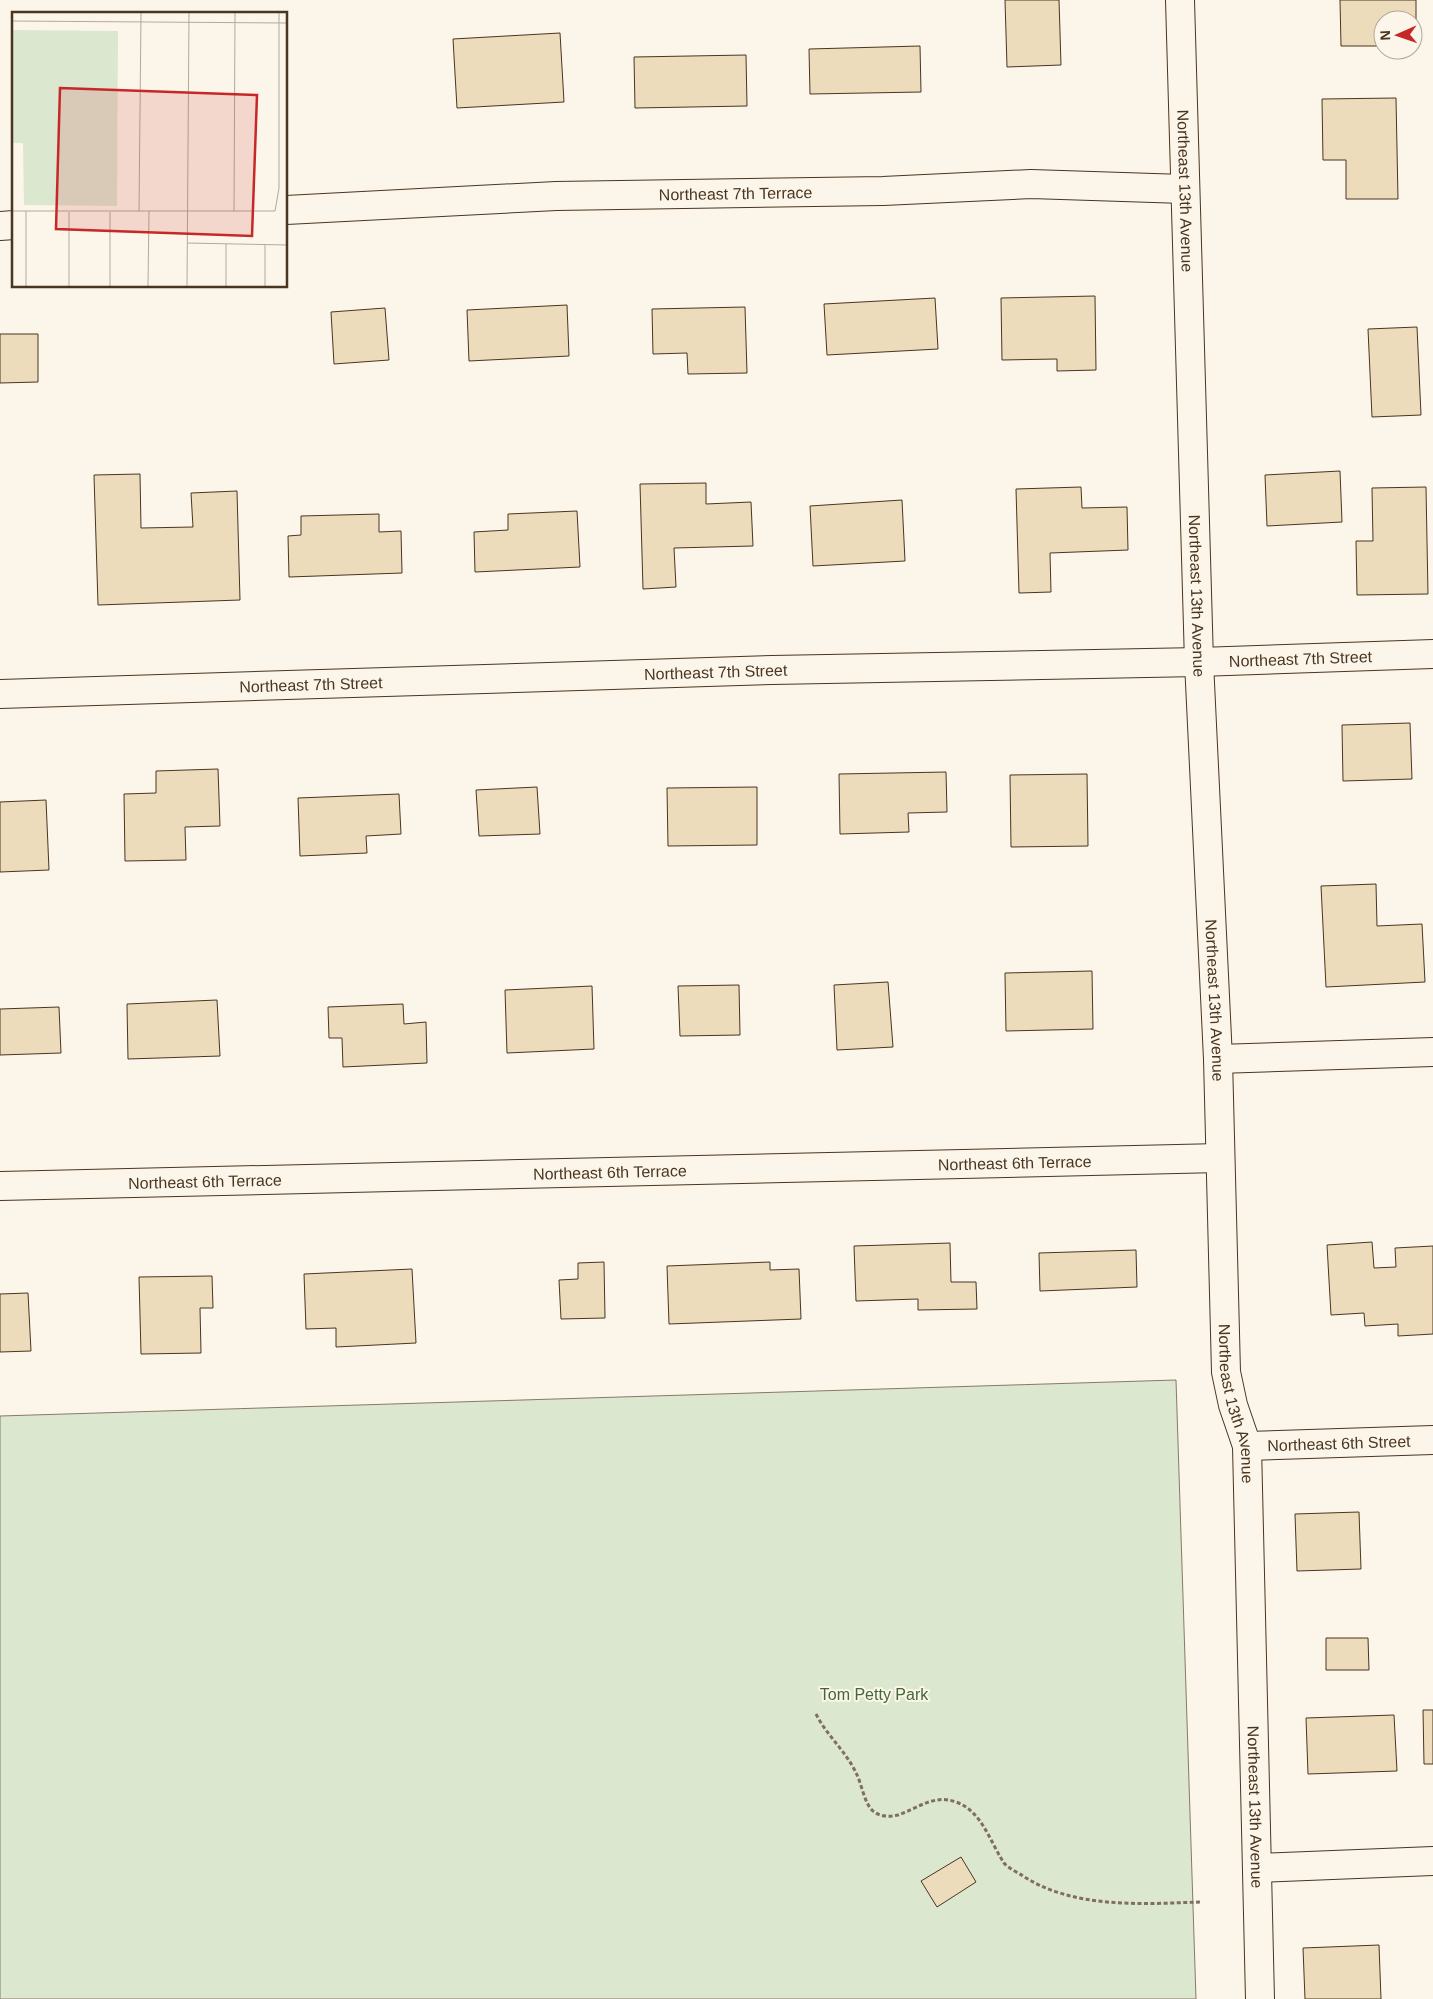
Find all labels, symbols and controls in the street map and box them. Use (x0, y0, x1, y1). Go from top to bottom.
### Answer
north arrow (1373, 10, 1423, 60)
inset map (12, 12, 288, 288)
text: N (1377, 30, 1393, 41)
street label: Northeast 13th Avenue (1174, 109, 1196, 273)
street label: Northeast 7th Terrace (659, 184, 813, 203)
street label: Northeast 13th Avenue (1186, 514, 1208, 678)
street label: Northeast 7th Street (1229, 648, 1373, 670)
street label: Northeast 7th Street (644, 662, 788, 683)
street label: Northeast 7th Street (239, 674, 383, 696)
street label: Northeast 13th Avenue (1202, 919, 1227, 1082)
street label: Northeast 6th Terrace (938, 1153, 1092, 1173)
street label: Northeast 6th Terrace (533, 1162, 687, 1183)
street label: Northeast 6th Terrace (128, 1172, 282, 1192)
street label: Northeast 13th Avenue (1216, 1324, 1256, 1484)
street label: Northeast 6th Street (1267, 1433, 1411, 1454)
park label: Tom Petty Park (820, 1686, 929, 1703)
street label: Northeast 13th Avenue (1245, 1726, 1265, 1889)

